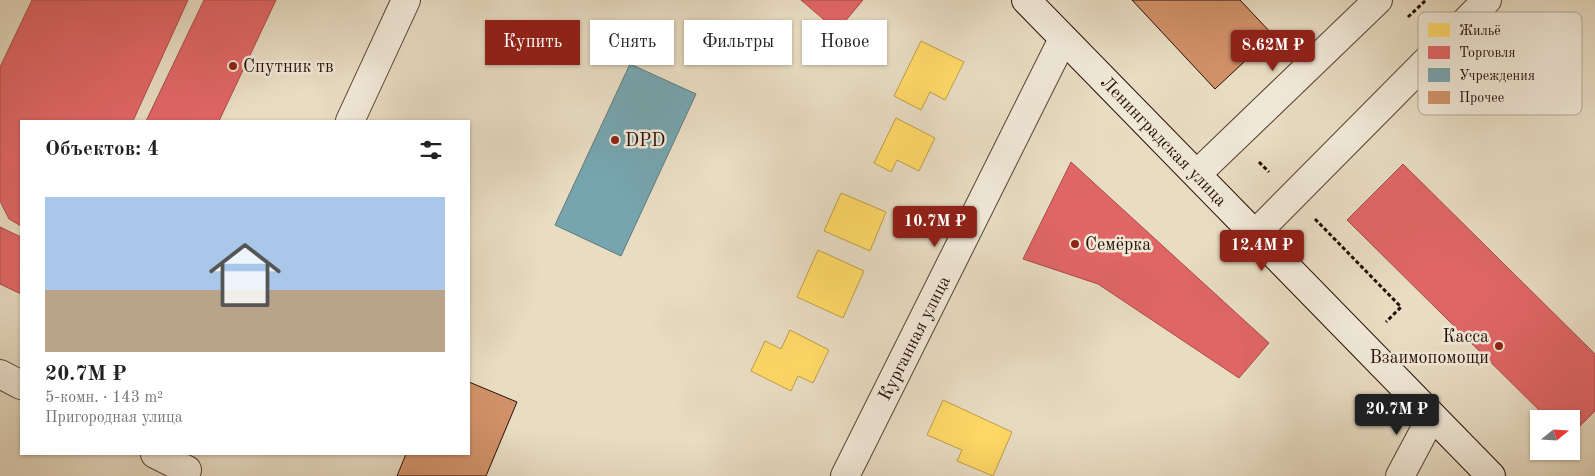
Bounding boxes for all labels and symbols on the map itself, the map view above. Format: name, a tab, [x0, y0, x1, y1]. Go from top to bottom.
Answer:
legend	[1418, 12, 1582, 115]
text: Жильё	[1459, 24, 1501, 38]
pin: 8.62M ₽	[1227, 30, 1319, 72]
text: Торговля	[1459, 46, 1516, 60]
place label: Спутник тв	[243, 58, 334, 76]
marker: Спутник тв	[227, 60, 239, 72]
text: Учреждения	[1459, 69, 1535, 83]
street label: Ленинградская улица	[1097, 73, 1230, 210]
text: Прочее	[1459, 91, 1504, 105]
place label: DPD	[625, 132, 665, 150]
marker: DPD	[609, 134, 621, 146]
pin: 10.7M ₽	[889, 206, 981, 248]
pin: 12.4M ₽	[1216, 230, 1308, 272]
place label: Семёрка	[1085, 236, 1151, 254]
marker: Семёрка	[1069, 238, 1081, 250]
street label: Курганная улица	[876, 273, 954, 404]
place label: Касса Взаимопомощи	[1369, 328, 1489, 367]
marker: Касса Взаимопомощи	[1493, 340, 1505, 352]
pin: 20.7M ₽	[1351, 394, 1443, 436]
north arrow	[1530, 410, 1580, 460]

